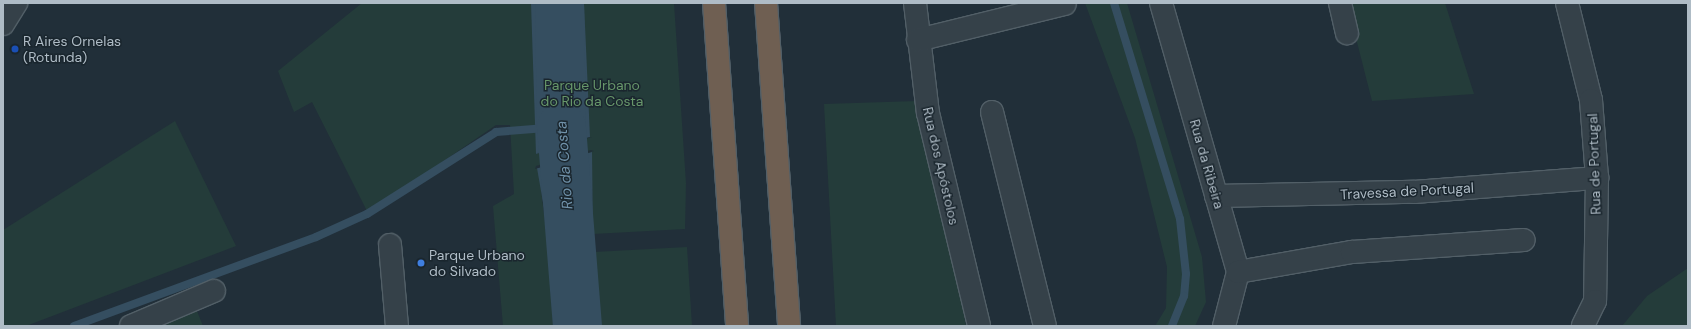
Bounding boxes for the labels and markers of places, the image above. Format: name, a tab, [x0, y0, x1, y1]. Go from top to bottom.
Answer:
place label: R Aires Ornelas (Rotunda)	[23, 33, 121, 66]
marker: R Aires Ornelas (Rotunda)	[10, 44, 20, 54]
place label: Parque Urbano do Silvado	[429, 247, 525, 280]
marker: Parque Urbano do Silvado	[416, 258, 426, 268]

